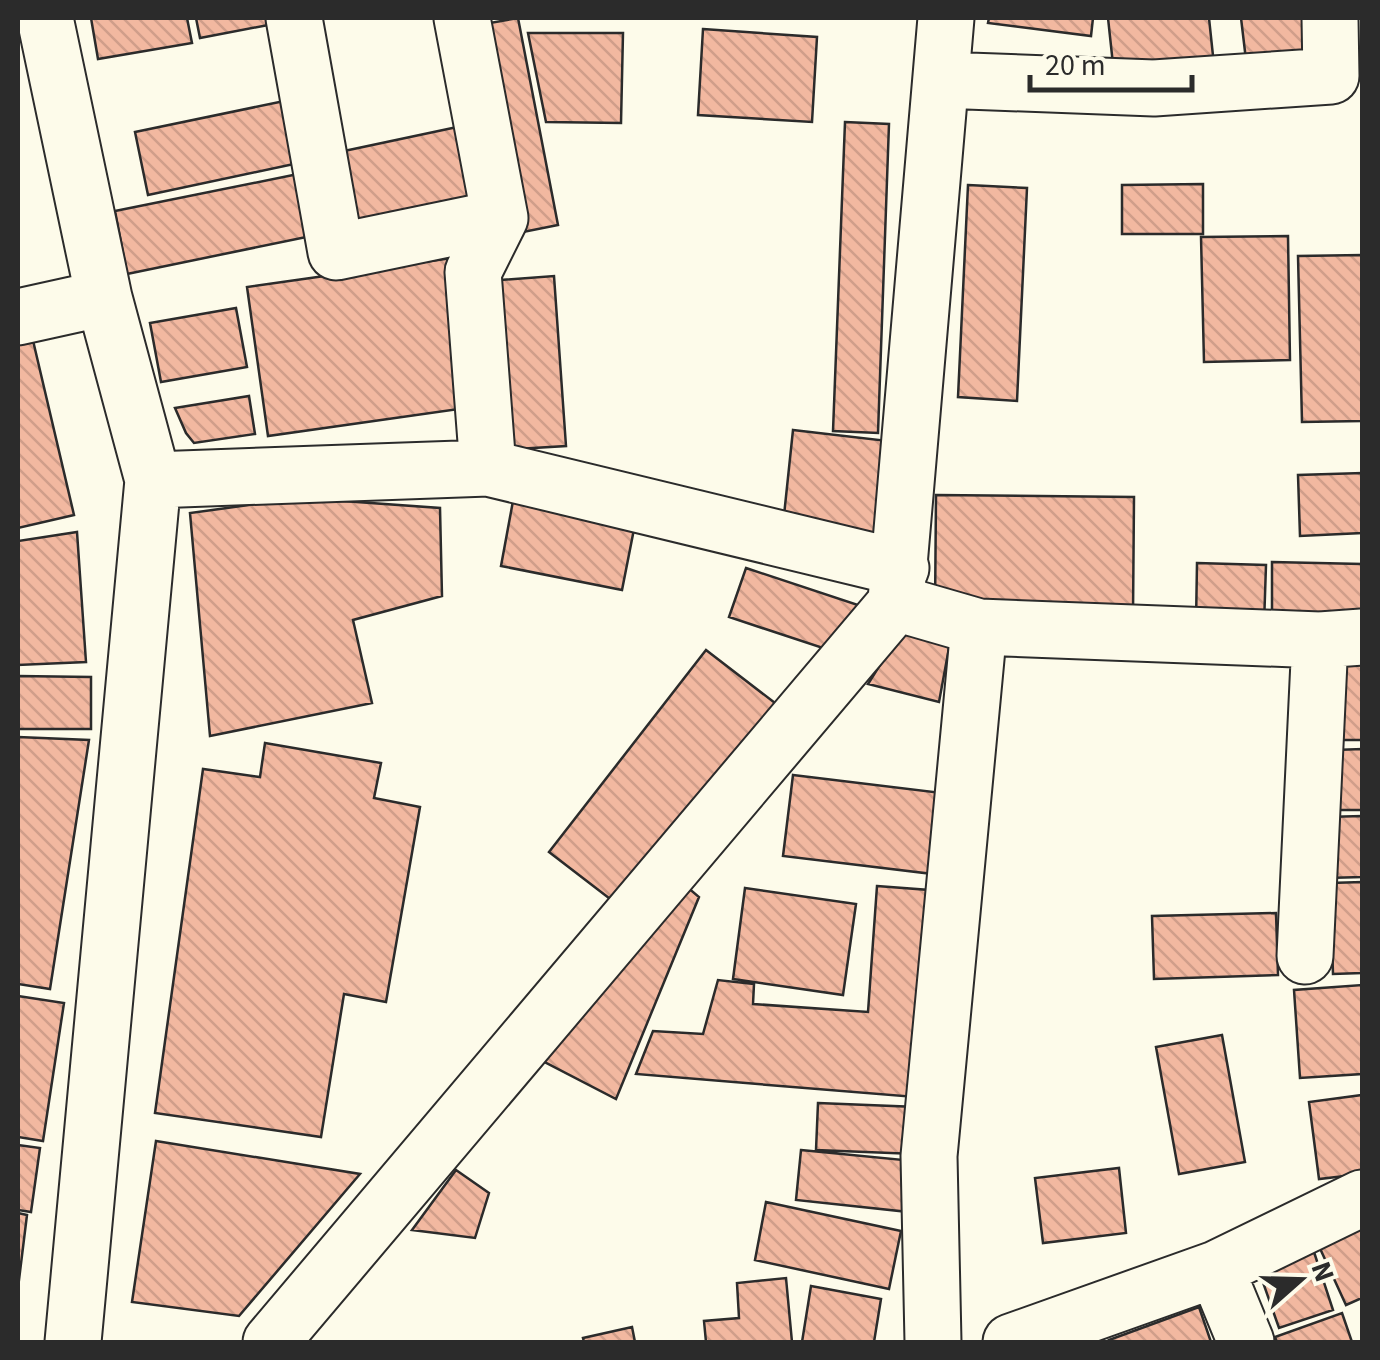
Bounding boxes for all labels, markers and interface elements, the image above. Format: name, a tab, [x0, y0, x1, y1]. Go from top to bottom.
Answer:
scale bar	[1030, 30, 1192, 92]
text: 20 m	[1045, 44, 1106, 87]
north arrow	[1250, 1230, 1350, 1330]
text: N	[1301, 1256, 1345, 1287]

